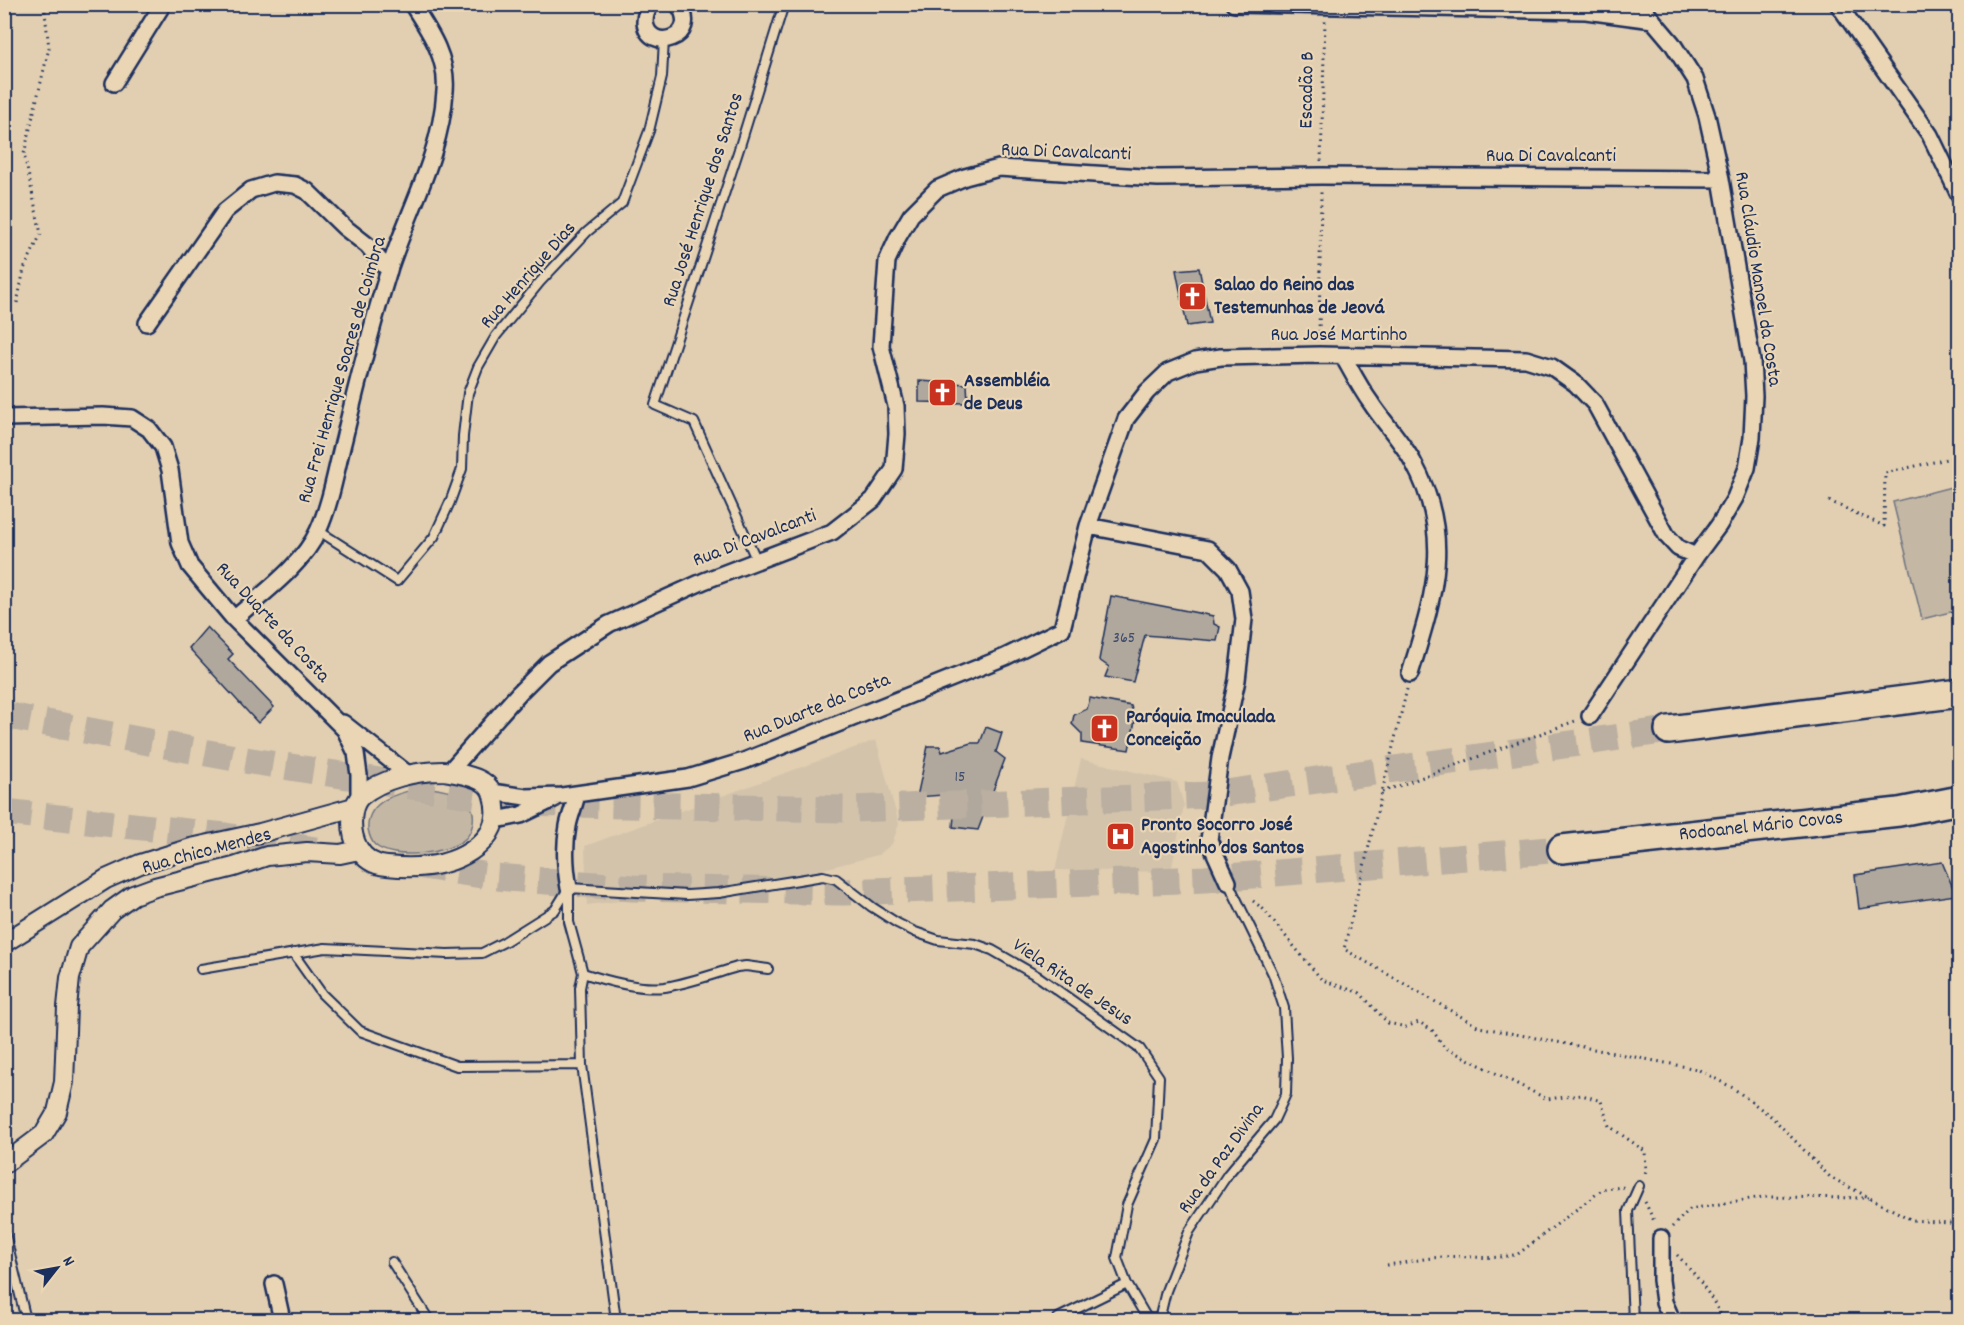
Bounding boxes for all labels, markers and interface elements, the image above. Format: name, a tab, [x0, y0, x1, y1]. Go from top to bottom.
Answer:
street label: Escadão B	[1293, 51, 1323, 129]
street label: Rua José Henrique dos Santos	[656, 89, 752, 311]
street label: Rua Di Cavalcanti	[1000, 137, 1132, 169]
street label: Rua Di Cavalcanti	[1486, 143, 1616, 171]
street label: Rua Cláudio Manoel da Costa	[1726, 170, 1788, 389]
street label: Rua Henrique Dias	[474, 216, 584, 336]
street label: Rua Frei Henrique Soares de Coimbra	[291, 233, 395, 507]
place label: Salao do Reino das Testemunhas de Jeová	[1214, 272, 1386, 323]
church icon: Salao do Reino das Testemunhas de Jeová	[1177, 281, 1209, 313]
street label: Rua José Martinho	[1271, 322, 1408, 350]
place label: Assembléia de Deus	[964, 368, 1050, 419]
church icon: Assembléia de Deus	[927, 377, 959, 409]
street label: Rua Di Cavalcanti	[689, 502, 821, 575]
street label: Rua Duarte da Costa	[209, 556, 336, 690]
house number: 365	[1113, 627, 1135, 650]
street label: Rua Duarte da Costa	[739, 667, 895, 751]
place label: Paróquia Imaculada Conceição	[1126, 704, 1275, 755]
church icon: Paróquia Imaculada Conceição	[1089, 713, 1121, 745]
house number: 15	[955, 766, 965, 789]
street label: Rodoanel Mário Covas	[1678, 804, 1844, 850]
place label: Pronto Socorro José Agostinho dos Santos	[1141, 812, 1304, 863]
street label: Rua Chico Mendes	[139, 821, 275, 883]
hospital icon: Pronto Socorro José Agostinho dos Santos	[1104, 821, 1136, 853]
street label: Viela Rita de Jesus	[1006, 932, 1138, 1034]
street label: Rua da Paz Divina	[1172, 1097, 1272, 1220]
north arrow	[27, 1238, 87, 1298]
text: N	[56, 1252, 80, 1271]

